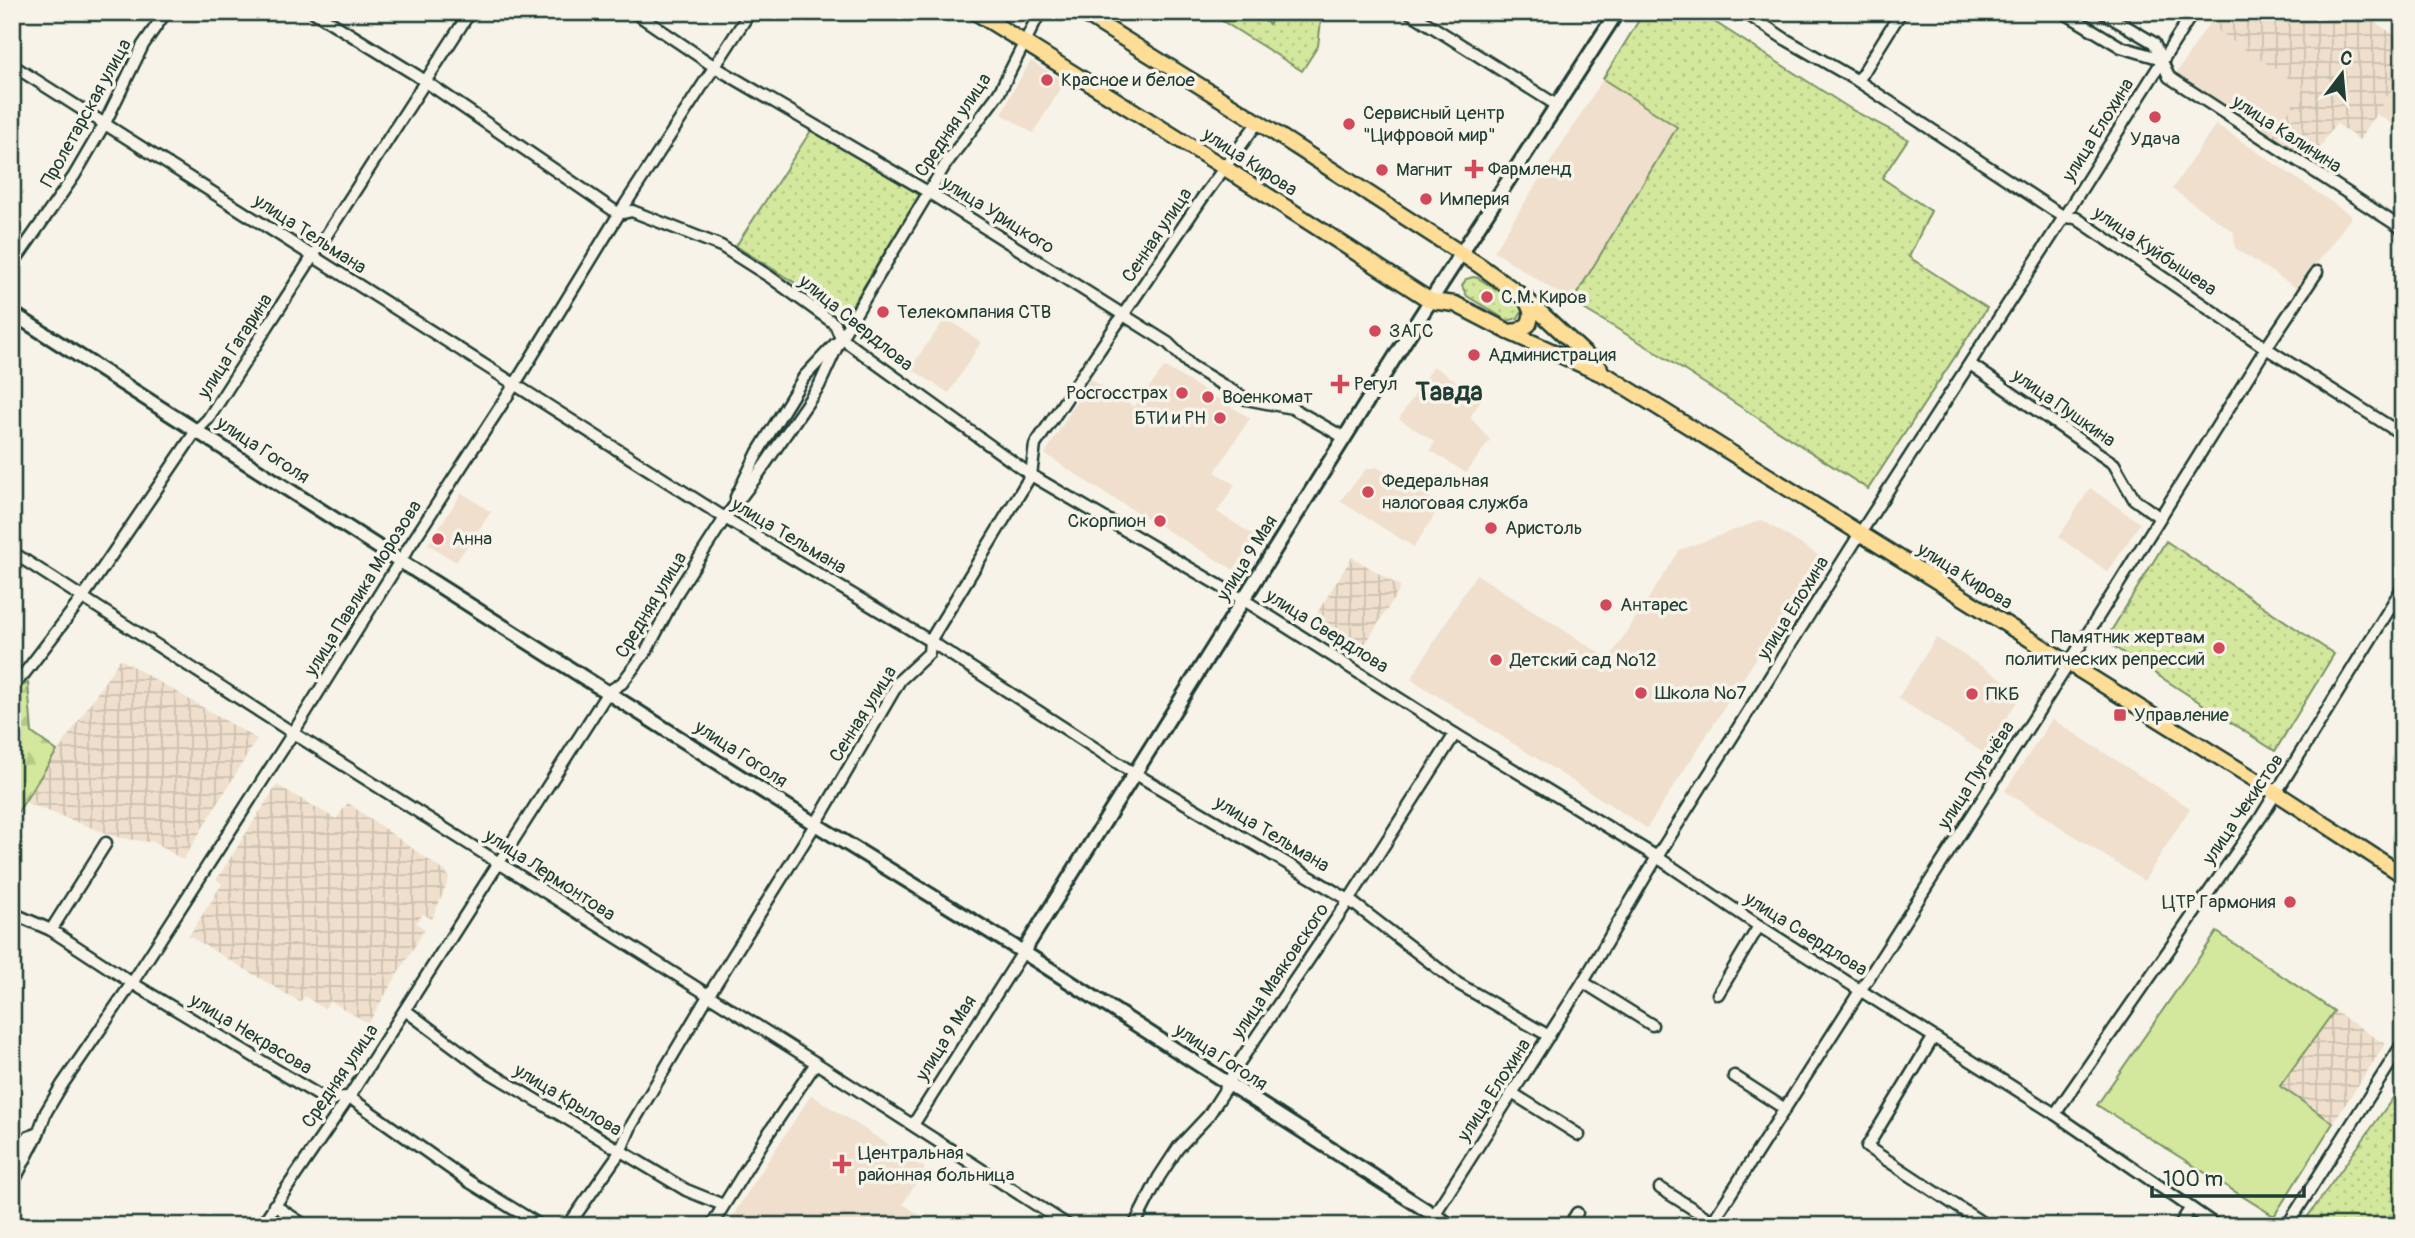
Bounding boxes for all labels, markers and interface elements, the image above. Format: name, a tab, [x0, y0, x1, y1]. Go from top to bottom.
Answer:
street label: Пролетарская улица	[35, 34, 137, 191]
north arrow	[2306, 38, 2376, 108]
text: С	[2337, 45, 2356, 72]
street label: Средняя улица	[909, 68, 997, 182]
place label: Красное и белое	[1061, 68, 1196, 92]
marker: Красное и белое	[1039, 72, 1055, 88]
street label: улица Елохина	[2056, 74, 2139, 187]
street label: улица Калинина	[2227, 89, 2346, 178]
place label: Сервисный центр "Цифровой мир"	[1363, 101, 1505, 147]
marker: Удача	[2147, 109, 2163, 125]
marker: Сервисный центр "Цифровой мир"	[1341, 116, 1357, 132]
street label: улица Кирова	[1197, 122, 1302, 202]
place label: Удача	[2130, 127, 2180, 151]
place label: Фармленд	[1488, 157, 1572, 181]
place label: Магнит	[1396, 158, 1453, 182]
marker: Фармленд	[1466, 161, 1482, 177]
marker: Магнит	[1374, 162, 1390, 178]
street label: улица Урицкого	[936, 170, 1059, 259]
street label: Сенная улица	[1117, 183, 1198, 287]
place label: Империя	[1440, 187, 1509, 211]
street label: улица Тельмана	[248, 188, 371, 279]
marker: Империя	[1418, 191, 1434, 207]
street label: улица Куйбышева	[2088, 200, 2221, 301]
street label: улица Свердлова	[793, 269, 918, 377]
place label: С.М. Киров	[1501, 285, 1587, 309]
street label: улица Гагарина	[192, 289, 278, 404]
marker: С.М. Киров	[1479, 289, 1495, 305]
place label: Телекомпания СТВ	[897, 300, 1051, 324]
marker: Телекомпания СТВ	[875, 304, 891, 320]
place label: ЗАГС	[1389, 319, 1434, 343]
marker: ЗАГС	[1367, 323, 1383, 339]
place label: Администрация	[1488, 343, 1617, 367]
marker: Администрация	[1466, 347, 1482, 363]
street label: улица Пушкина	[2007, 363, 2121, 453]
place label: Регул	[1354, 372, 1397, 396]
marker: Регул	[1332, 376, 1348, 392]
district label: Тавда	[1414, 376, 1483, 408]
place label: Росгосстрах	[1066, 381, 1168, 405]
marker: Росгосстрах	[1174, 385, 1190, 401]
place label: Военкомат	[1222, 385, 1313, 409]
marker: Военкомат	[1200, 389, 1216, 405]
place label: БТИ и РН	[1134, 406, 1206, 430]
street label: улица Гоголя	[211, 410, 314, 489]
marker: БТИ и РН	[1212, 410, 1228, 426]
place label: Федеральная налоговая служба	[1382, 469, 1528, 515]
marker: Федеральная налоговая служба	[1360, 484, 1376, 500]
street label: улица Тельмана	[726, 492, 851, 580]
street label: улица Павлика Морозова	[299, 495, 427, 681]
place label: Скорпион	[1067, 509, 1146, 533]
street label: улица 9 Мая	[1211, 511, 1283, 606]
marker: Скорпион	[1152, 513, 1168, 529]
place label: Аристоль	[1505, 516, 1582, 540]
marker: Аристоль	[1483, 520, 1499, 536]
place label: Анна	[452, 527, 492, 551]
marker: Анна	[430, 531, 446, 547]
street label: улица Кирова	[1912, 537, 2017, 615]
street label: Средняя улица	[610, 547, 692, 663]
street label: улица Елохина	[1751, 552, 1834, 665]
street label: улица Свердлова	[1260, 583, 1393, 679]
place label: Антарес	[1620, 593, 1689, 617]
marker: Антарес	[1598, 597, 1614, 613]
place label: Памятник жертвам политических репрессий	[2005, 625, 2205, 671]
marker: Памятник жертвам политических репрессий	[2211, 640, 2227, 656]
place label: Детский сад №12	[1509, 648, 1657, 672]
marker: Детский сад №12	[1488, 652, 1504, 668]
street label: Сенная улица	[824, 661, 902, 767]
place label: Школа №7	[1655, 681, 1747, 705]
place label: ПКБ	[1986, 682, 2020, 706]
marker: Школа №7	[1633, 685, 1649, 701]
marker: ПКБ	[1964, 686, 1980, 702]
place label: Управление	[2134, 703, 2230, 727]
marker: Управление	[2112, 707, 2128, 723]
street label: улица Гоголя	[689, 714, 792, 793]
street label: улица Пугачёва	[1932, 716, 2020, 835]
street label: улица Чекистов	[2196, 749, 2289, 870]
street label: улица Тельмана	[1209, 790, 1334, 878]
street label: улица Лермонтова	[479, 823, 620, 926]
street label: улица Свердлова	[1739, 886, 1872, 982]
place label: ЦТР Гармония	[2162, 890, 2276, 914]
marker: ЦТР Гармония	[2282, 894, 2298, 910]
street label: улица Маяковского	[1225, 899, 1334, 1044]
street label: улица Некрасова	[185, 988, 317, 1080]
street label: улица 9 Мая	[910, 991, 982, 1086]
street label: улица Гоголя	[1169, 1017, 1272, 1096]
street label: Средняя улица	[296, 1019, 384, 1133]
street label: улица Елохина	[1451, 1034, 1536, 1147]
street label: улица Крылова	[509, 1058, 627, 1142]
place label: Центральная районная больница	[858, 1141, 1015, 1187]
marker: Центральная районная больница	[832, 1154, 852, 1174]
scale bar	[2152, 1154, 2305, 1198]
text: 100 m	[2163, 1166, 2223, 1193]

